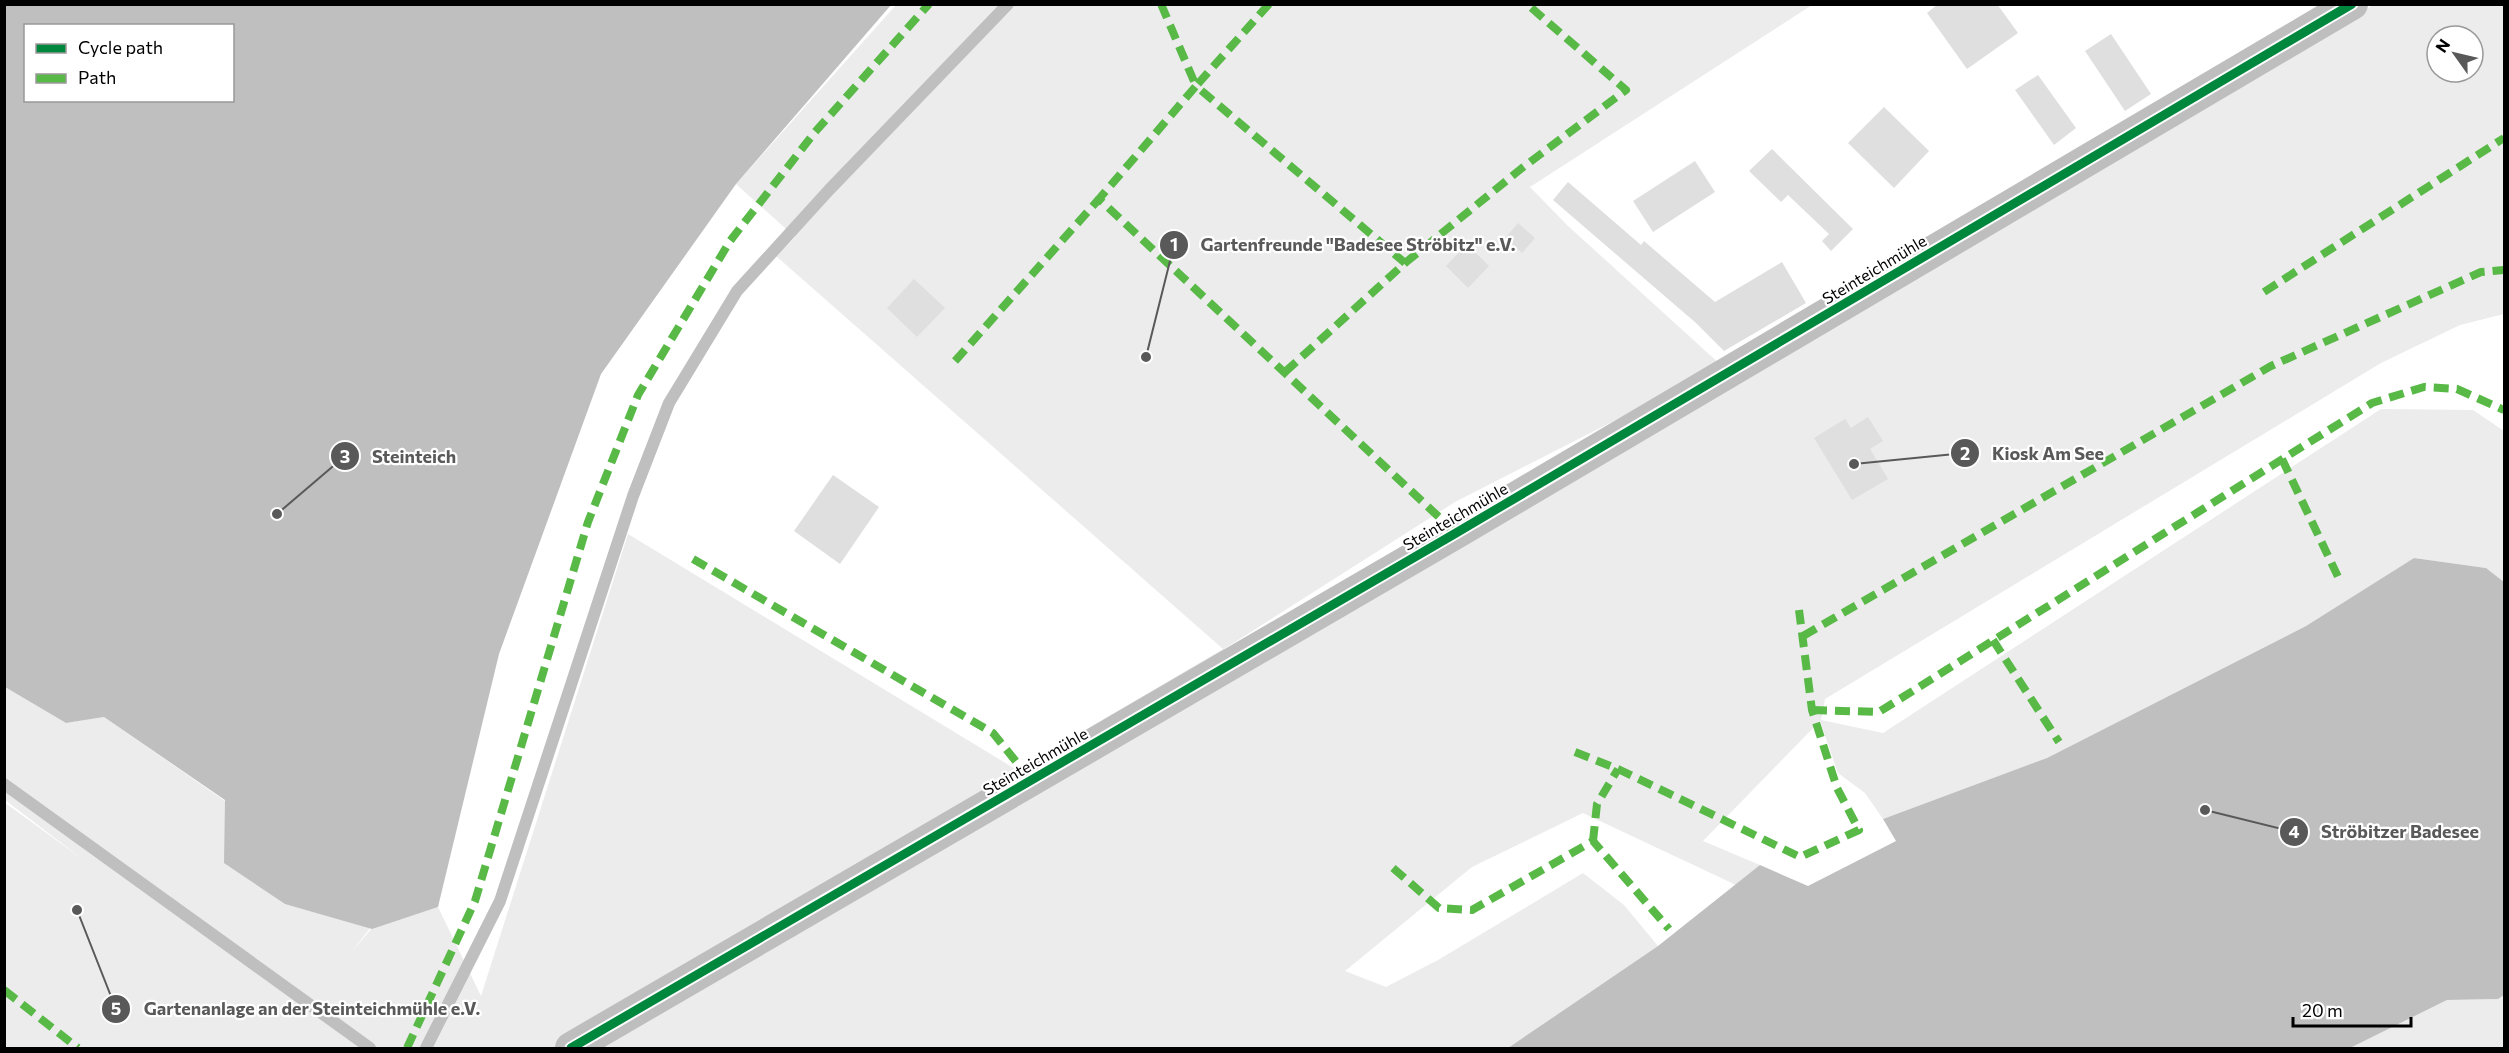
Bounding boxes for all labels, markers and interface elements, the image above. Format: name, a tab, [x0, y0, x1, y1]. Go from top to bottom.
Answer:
legend	[24, 24, 234, 102]
north arrow	[2425, 24, 2485, 84]
text: N	[2431, 35, 2453, 56]
text: Cycle path	[78, 36, 163, 58]
text: Path	[78, 66, 116, 88]
callout: Gartenfreunde "Badesee Ströbitz" e.V.	[1159, 227, 1528, 263]
street label: Steinteichmühle	[1819, 230, 1929, 308]
text: 1	[1170, 233, 1178, 255]
text: Gartenfreunde "Badesee Ströbitz" e.V.	[1200, 233, 1516, 255]
callout: Kiosk Am See	[1950, 435, 2116, 471]
callout: Steinteich	[330, 438, 468, 474]
text: 2	[1960, 442, 1970, 464]
text: Kiosk Am See	[1992, 442, 2104, 464]
text: 3	[340, 445, 350, 467]
text: Steinteich	[372, 445, 456, 467]
street label: Steinteichmühle	[1399, 478, 1511, 554]
street label: Steinteichmühle	[979, 723, 1091, 799]
callout: Ströbitzer Badesee	[2279, 814, 2491, 850]
text: 4	[2288, 820, 2300, 842]
text: Ströbitzer Badesee	[2321, 820, 2479, 842]
scale bar	[2293, 990, 2412, 1028]
callout: Gartenanlage an der Steinteichmühle e.V.	[101, 991, 492, 1027]
text: 5	[111, 997, 121, 1019]
text: Gartenanlage an der Steinteichmühle e.V.	[144, 997, 481, 1019]
text: 20 m	[2302, 999, 2343, 1021]

